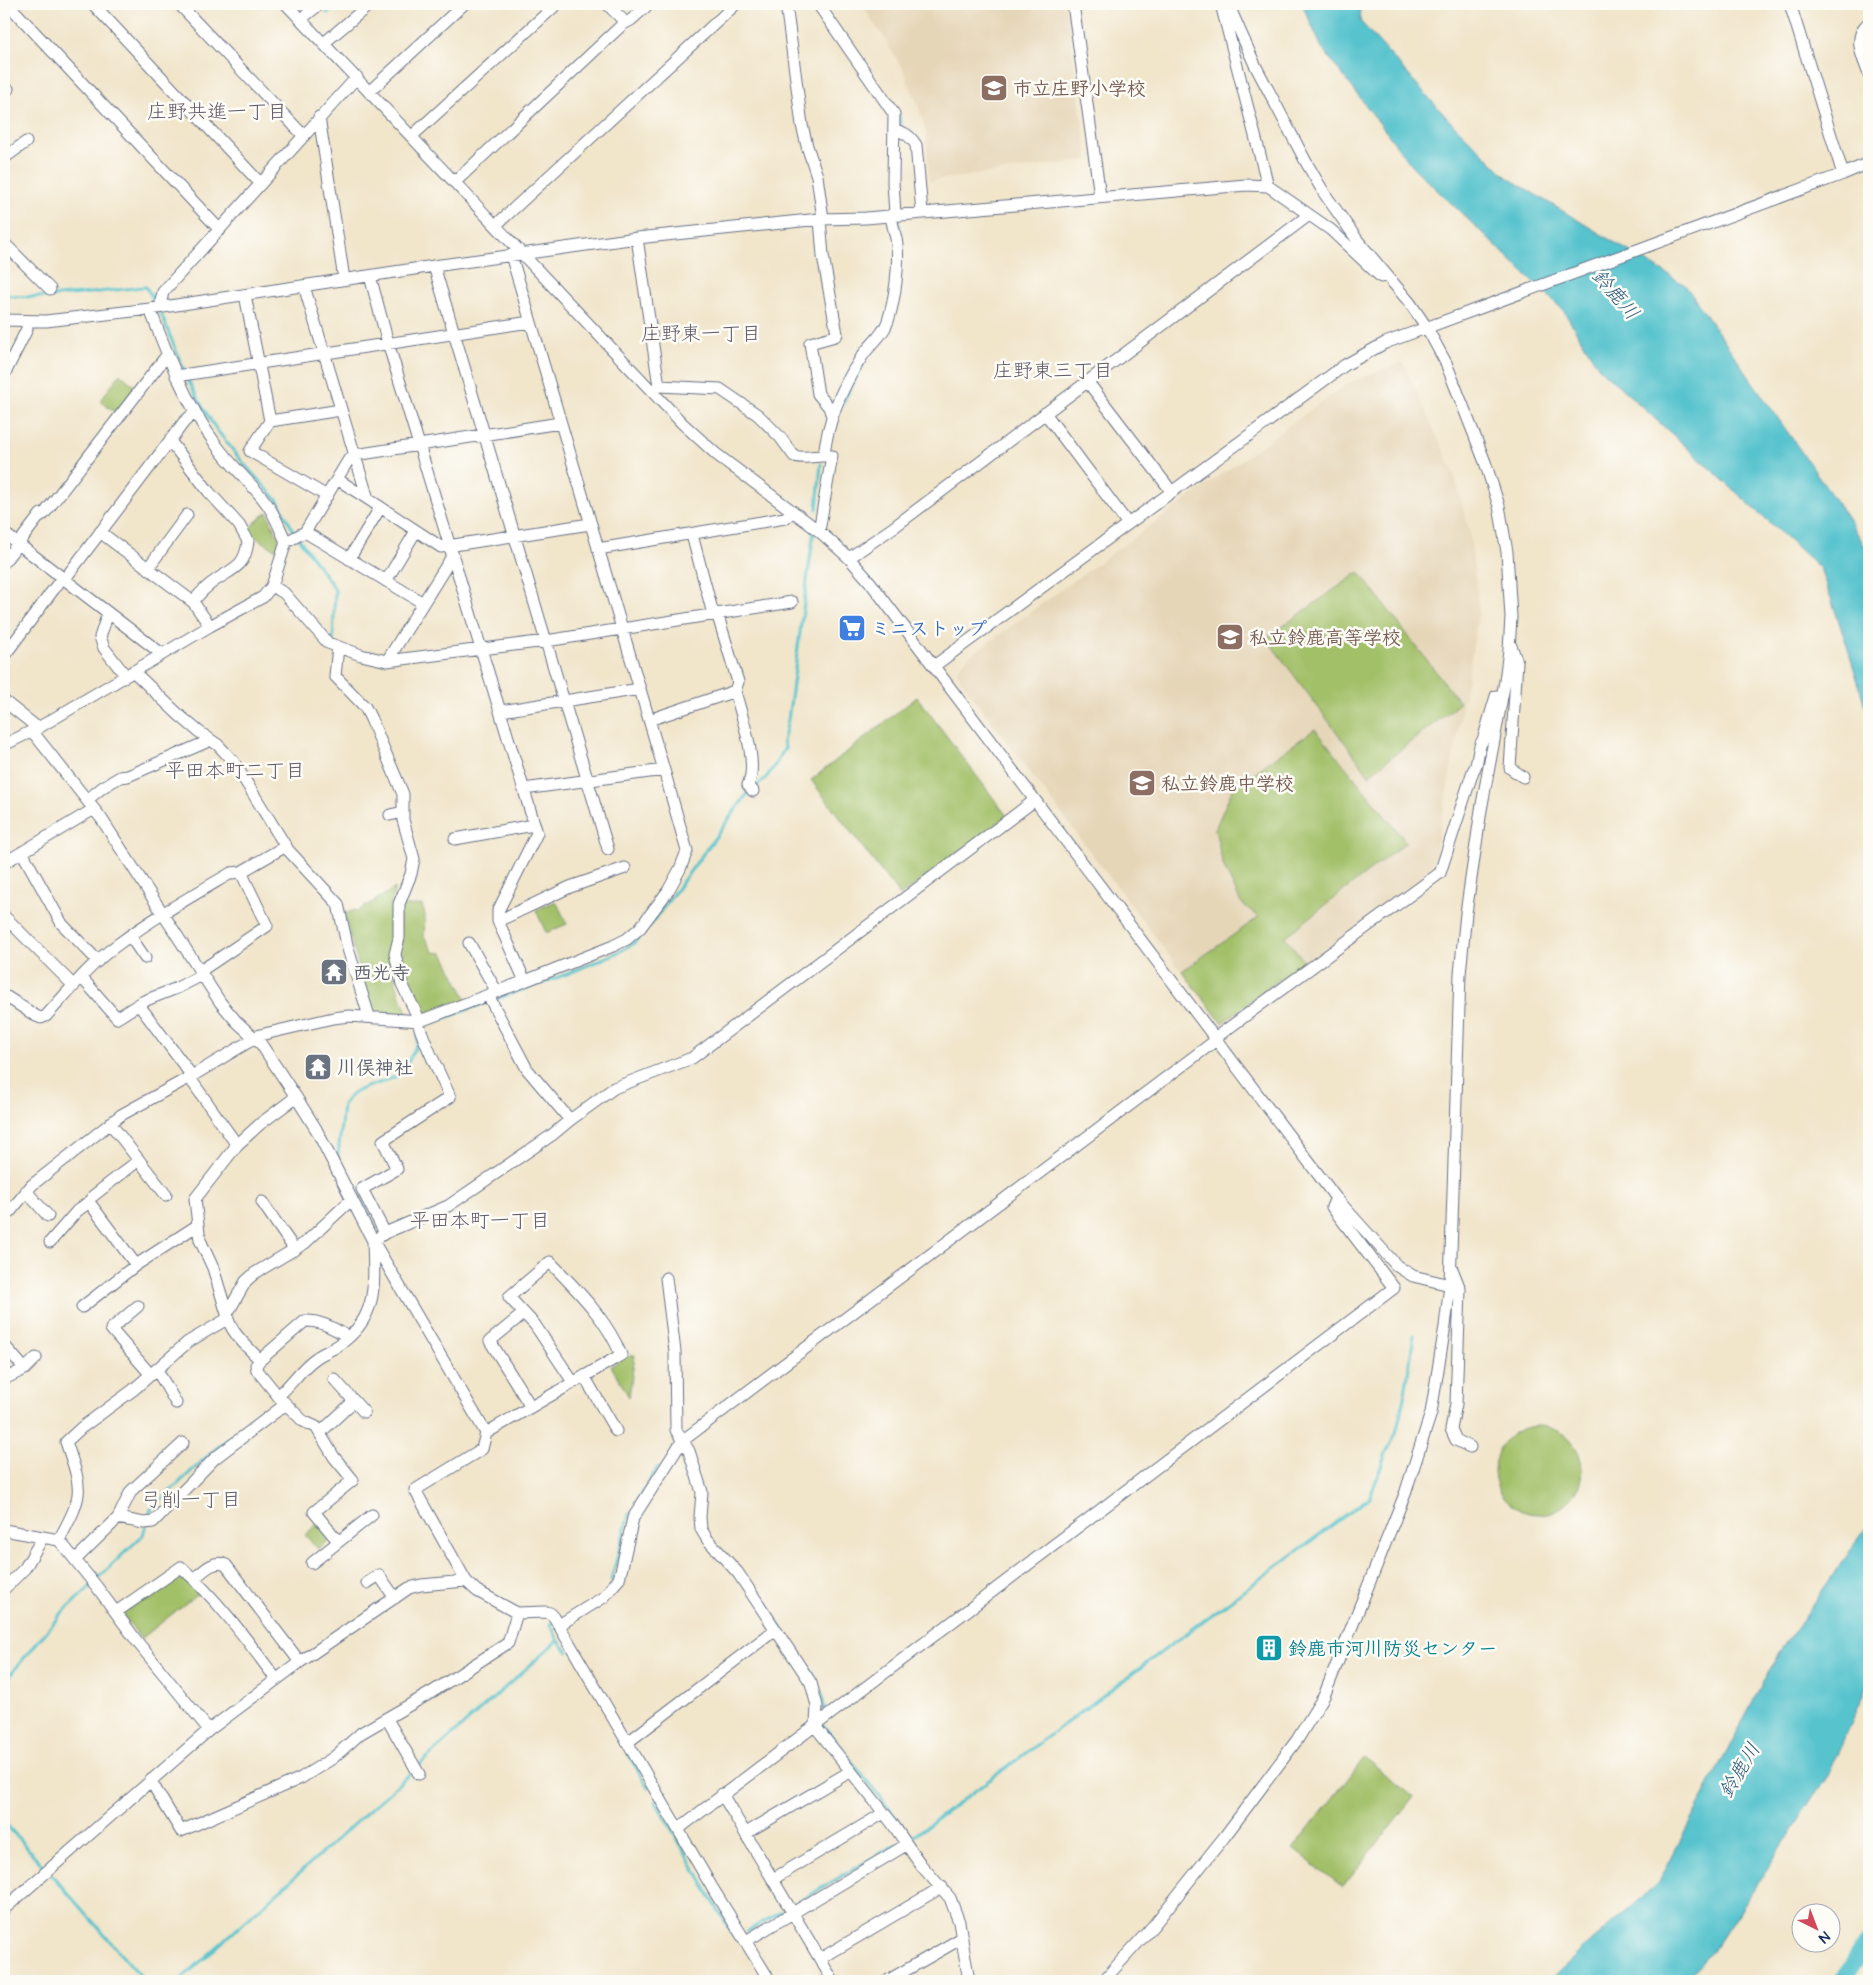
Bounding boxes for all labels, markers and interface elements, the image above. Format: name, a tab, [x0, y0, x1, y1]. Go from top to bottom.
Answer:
school or university icon: 市立庄野小学校	[979, 73, 1009, 103]
place label: 市立庄野小学校	[1013, 76, 1146, 103]
district label: 庄野共進一丁目	[147, 98, 287, 126]
water label: 鈴鹿川	[1585, 263, 1645, 326]
district label: 庄野東一丁目	[641, 320, 761, 348]
district label: 庄野東三丁目	[993, 357, 1113, 385]
supermarket icon: ミニストップ	[837, 613, 867, 643]
place label: ミニストップ	[871, 616, 987, 643]
school or university icon: 私立鈴鹿高等学校	[1215, 622, 1245, 652]
place label: 私立鈴鹿高等学校	[1249, 625, 1401, 652]
district label: 平田本町二丁目	[165, 757, 305, 785]
school or university icon: 私立鈴鹿中学校	[1127, 768, 1157, 798]
place label: 私立鈴鹿中学校	[1161, 771, 1294, 798]
temple icon: 西光寺	[319, 957, 349, 987]
place label: 西光寺	[353, 960, 410, 987]
temple icon: 川俣神社	[303, 1052, 333, 1082]
place label: 川俣神社	[337, 1055, 413, 1082]
district label: 平田本町一丁目	[410, 1207, 550, 1235]
district label: 弓削一丁目	[141, 1486, 241, 1514]
building icon: 鈴鹿市河川防災センター	[1254, 1633, 1284, 1663]
place label: 鈴鹿市河川防災センター	[1288, 1636, 1497, 1663]
water label: 鈴鹿川	[1712, 1738, 1767, 1803]
north arrow	[1790, 1902, 1840, 1952]
text: N	[1814, 1927, 1834, 1947]

